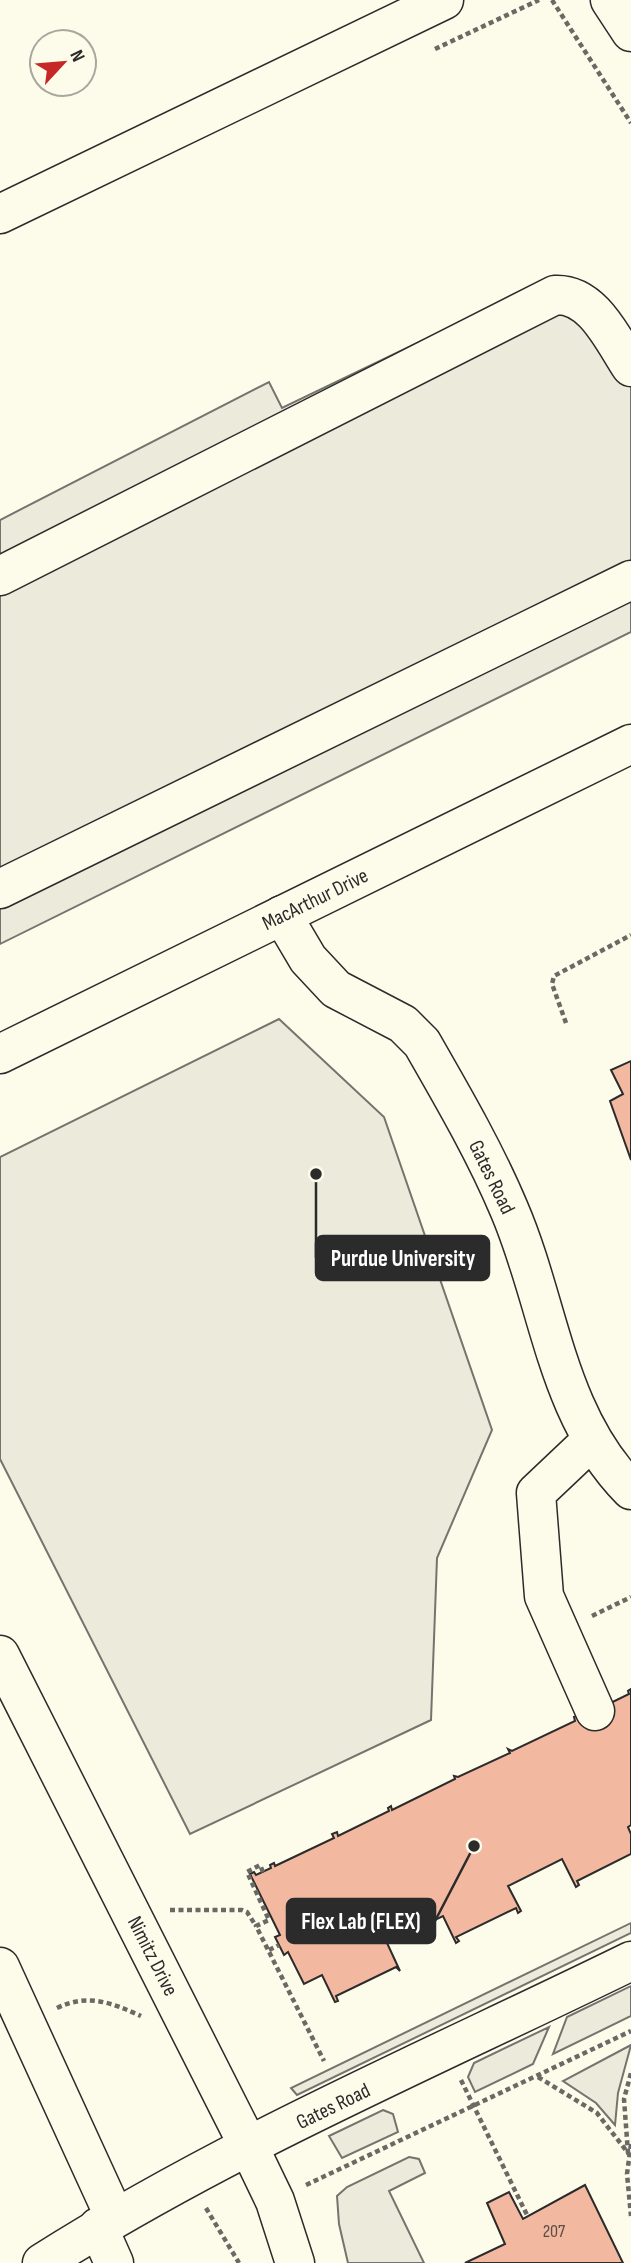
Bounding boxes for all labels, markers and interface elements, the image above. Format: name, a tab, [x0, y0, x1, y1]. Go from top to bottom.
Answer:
north arrow	[28, 28, 98, 98]
text: N	[64, 47, 89, 66]
street label: MacArthur Drive	[258, 863, 372, 936]
street label: Gates Road	[463, 1136, 520, 1218]
callout: Purdue University	[316, 1236, 489, 1280]
text: Purdue University	[331, 1245, 476, 1273]
callout: Flex Lab (FLEX)	[287, 1899, 435, 1943]
text: Flex Lab (FLEX)	[301, 1908, 421, 1936]
street label: Nimitz Drive	[122, 1912, 183, 2000]
street label: Gates Road	[292, 2078, 374, 2135]
house number: 207	[543, 2221, 566, 2242]

